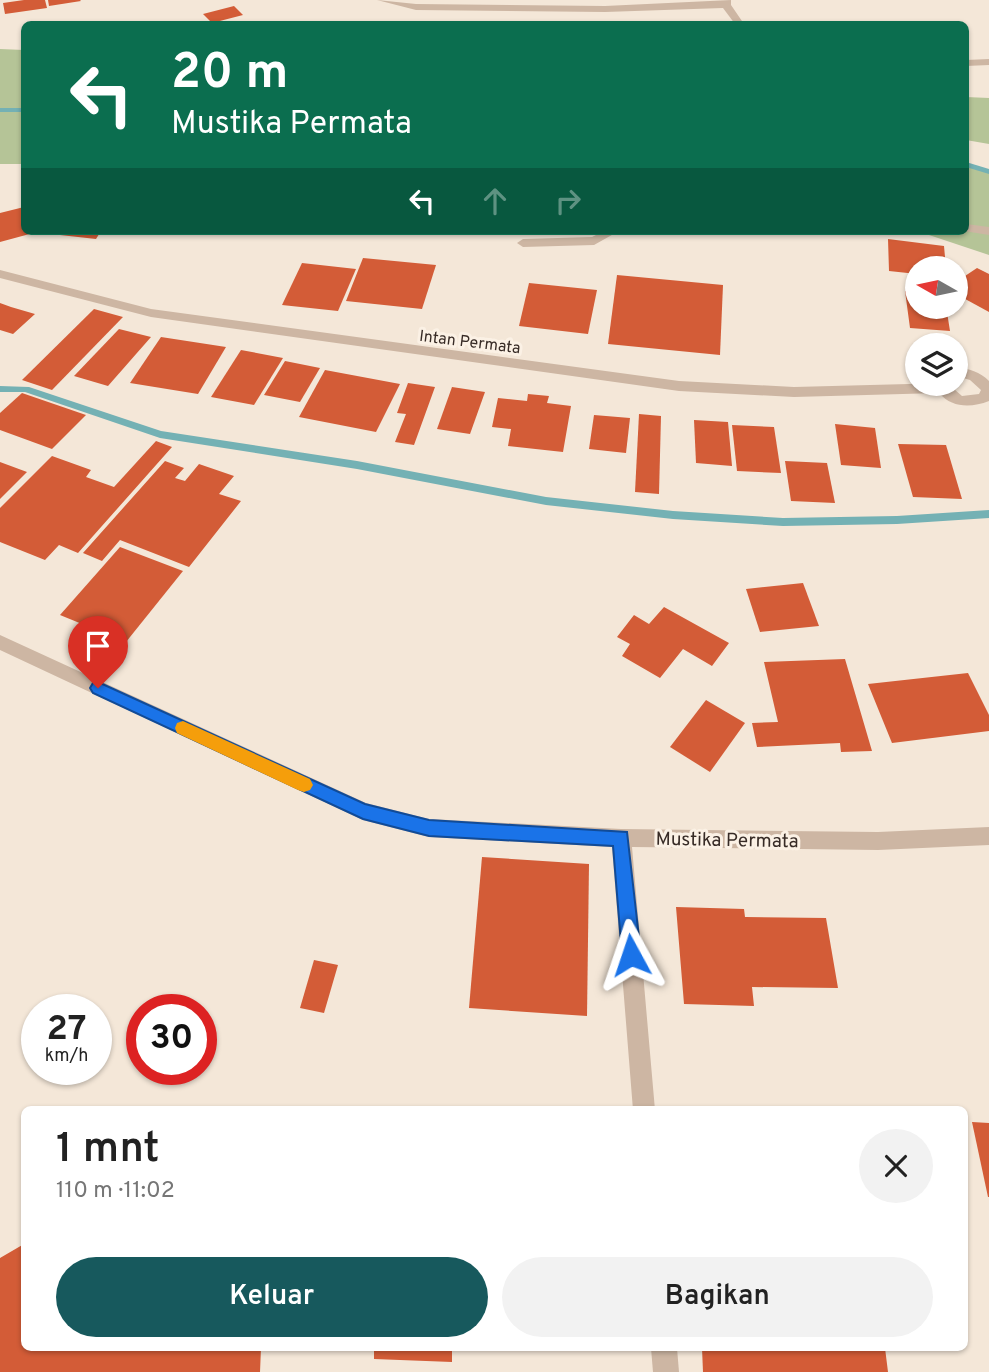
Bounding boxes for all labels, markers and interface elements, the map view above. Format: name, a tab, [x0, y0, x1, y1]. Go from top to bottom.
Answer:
text: 20 m	[171, 44, 288, 106]
icon: left	[56, 49, 147, 140]
text: Mustika Permata	[171, 105, 412, 145]
icon: left	[403, 182, 441, 220]
icon: ahead	[476, 182, 514, 220]
icon: right	[549, 182, 587, 220]
north arrow	[905, 256, 968, 318]
map controls	[905, 256, 968, 396]
street label: Intan Permata	[418, 327, 521, 359]
button: layers	[905, 333, 968, 396]
pin	[68, 616, 128, 688]
icon: arrive	[79, 627, 117, 665]
street label: Mustika Permata	[655, 828, 799, 854]
position arrow	[594, 918, 668, 992]
speed limit sign: 30	[126, 994, 217, 1085]
text: 27	[47, 1008, 86, 1052]
text: km/h	[45, 1045, 88, 1068]
text: 1 mnt	[56, 1124, 160, 1177]
button: close	[859, 1129, 933, 1203]
text: 110 m · 11:02	[56, 1177, 175, 1206]
button: Keluar	[56, 1257, 488, 1337]
button: Bagikan	[502, 1257, 933, 1337]

